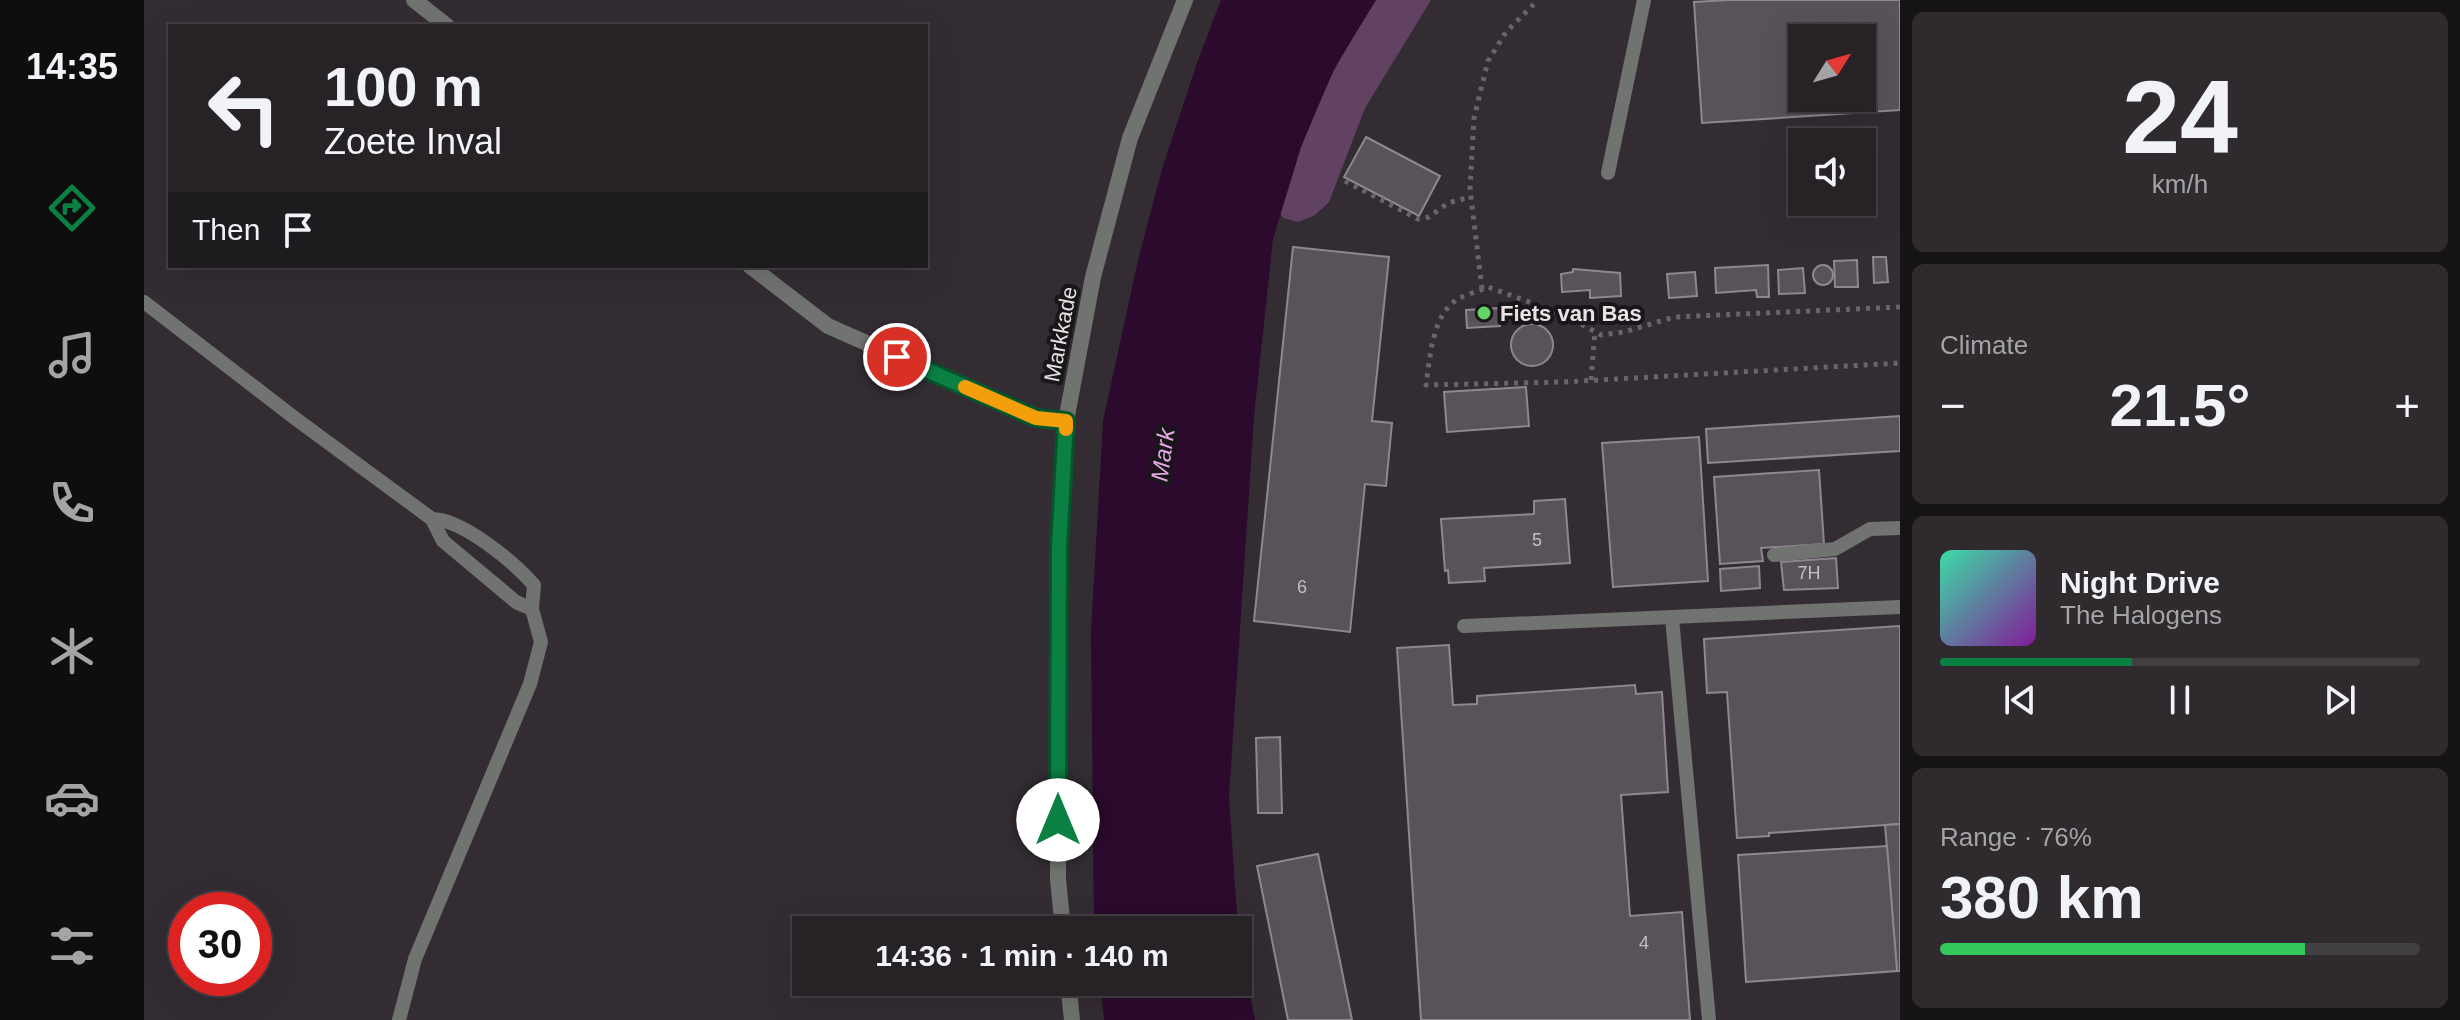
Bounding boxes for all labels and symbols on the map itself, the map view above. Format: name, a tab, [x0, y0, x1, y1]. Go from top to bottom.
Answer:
north arrow	[1788, 24, 1876, 112]
street label: Markkade	[1039, 284, 1082, 384]
place label: Fiets van Bas	[1500, 301, 1642, 326]
marker: Fiets van Bas	[1475, 304, 1493, 322]
pin	[863, 323, 931, 391]
water label: Mark	[1145, 425, 1180, 483]
house number: 5	[1532, 530, 1542, 550]
house number: 7H	[1797, 563, 1821, 583]
house number: 6	[1297, 577, 1307, 597]
position arrow	[1016, 778, 1100, 862]
speed limit sign: 30	[168, 892, 272, 996]
house number: 4	[1639, 933, 1649, 953]

